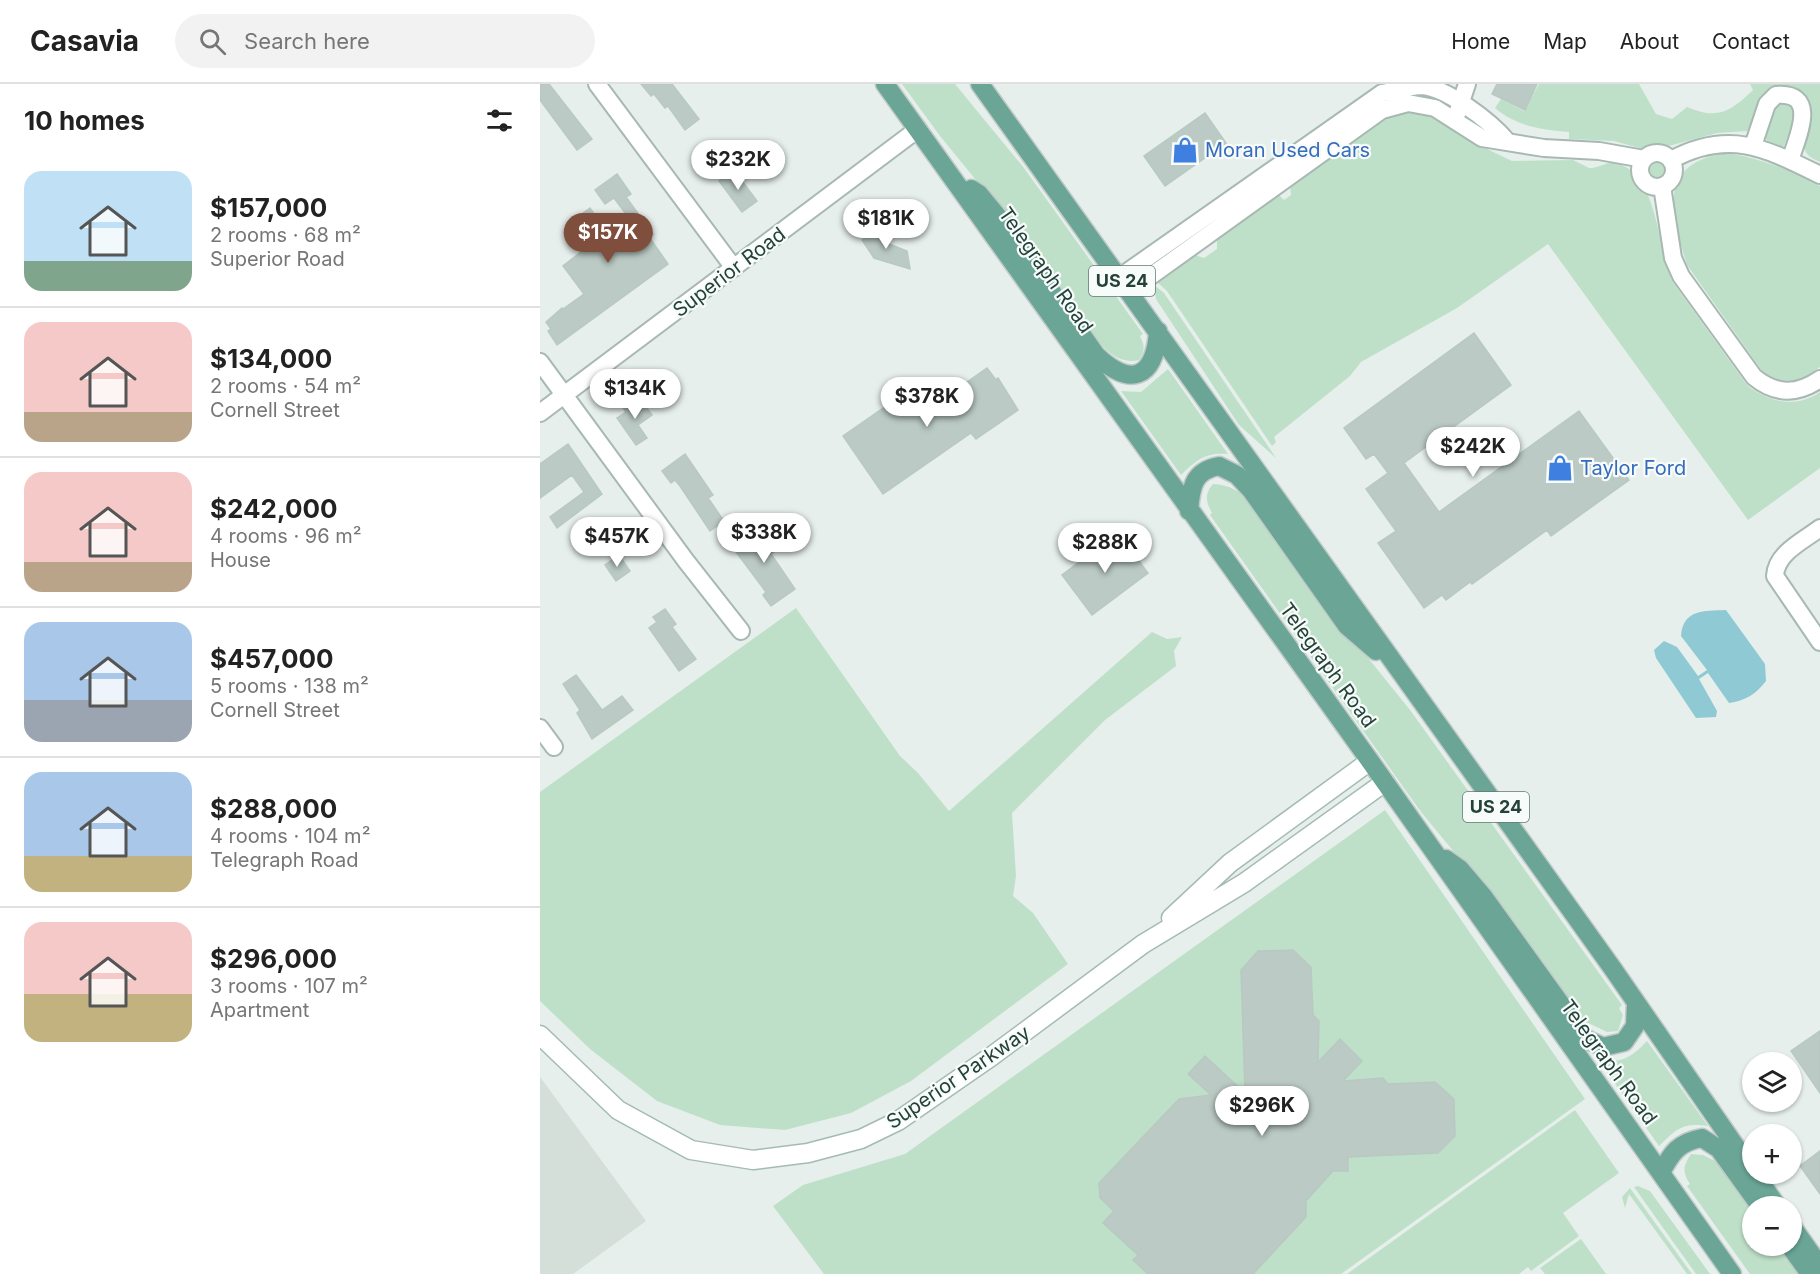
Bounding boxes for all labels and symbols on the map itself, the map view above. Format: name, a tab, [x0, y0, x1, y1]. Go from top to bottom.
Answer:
shop icon: Moran Used Cars	[1170, 135, 1200, 165]
place label: Moran Used Cars	[1205, 138, 1370, 162]
pin: $232K	[696, 140, 780, 191]
pin: $181K	[844, 199, 928, 250]
street label: Telegraph Road	[994, 202, 1098, 338]
pin: $157K	[566, 213, 650, 264]
street label: Superior Road	[668, 222, 790, 322]
road number: US 24	[1089, 266, 1155, 296]
pin: $134K	[593, 369, 677, 420]
pin: $378K	[885, 377, 969, 428]
pin: $242K	[1431, 427, 1515, 478]
shop icon: Taylor Ford	[1545, 453, 1575, 483]
place label: Taylor Ford	[1580, 456, 1686, 480]
pin: $338K	[722, 513, 806, 564]
pin: $457K	[575, 517, 659, 568]
pin: $288K	[1063, 523, 1147, 574]
street label: Telegraph Road	[1275, 598, 1381, 732]
road number: US 24	[1463, 792, 1529, 822]
street label: Telegraph Road	[1556, 995, 1662, 1129]
street label: Superior Parkway	[882, 1020, 1034, 1134]
pin: $296K	[1220, 1086, 1304, 1137]

